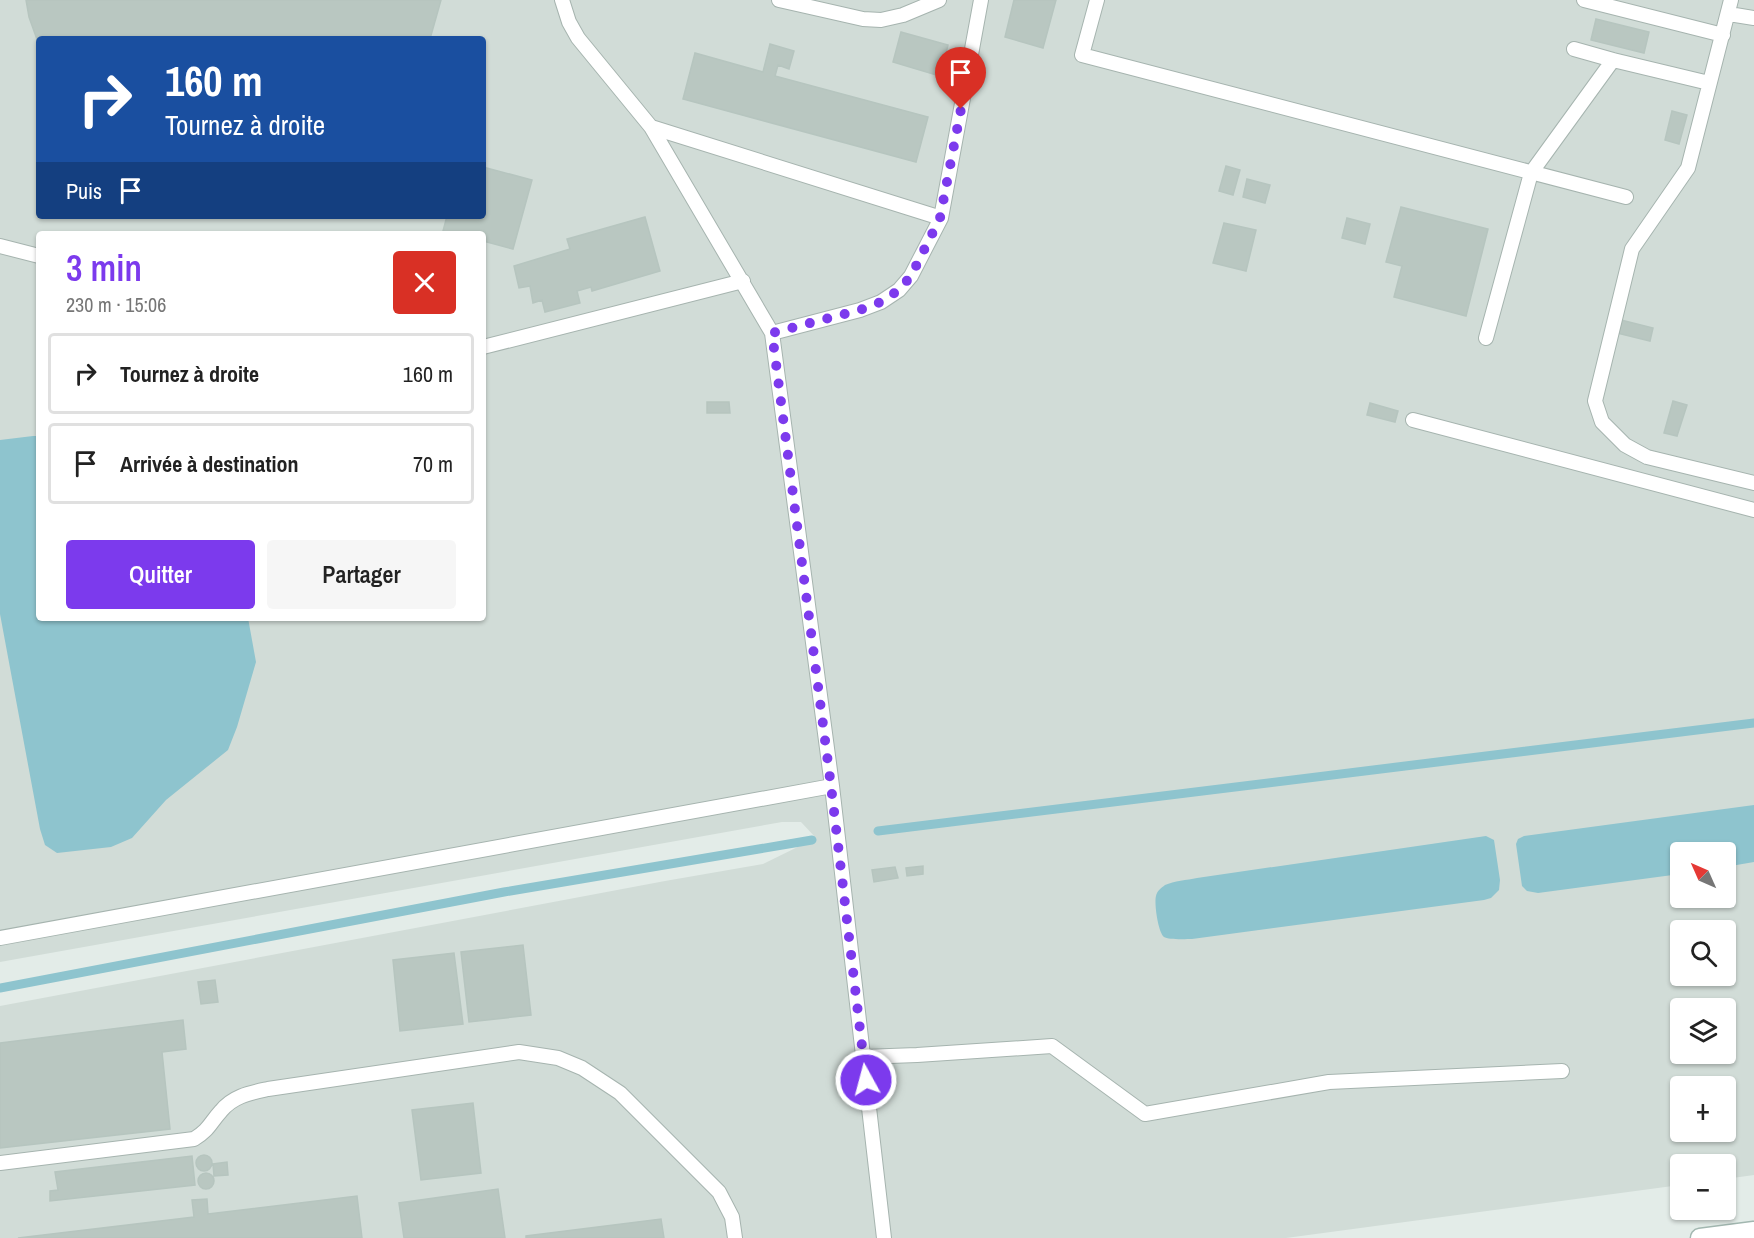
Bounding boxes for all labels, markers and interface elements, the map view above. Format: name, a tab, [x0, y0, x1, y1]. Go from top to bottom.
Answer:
pin	[935, 47, 986, 109]
text: 160 m	[165, 53, 263, 109]
icon: arrive	[944, 56, 977, 89]
icon: right	[66, 60, 144, 138]
text: Tournez à droite	[165, 107, 325, 143]
icon: arrive	[114, 174, 147, 207]
text: Puis	[66, 176, 102, 206]
text: 3 min	[66, 244, 142, 292]
button: close	[393, 251, 456, 314]
text: 230 m · 15:06	[66, 291, 166, 318]
icon: right	[69, 357, 102, 390]
text: Tournez à droite	[120, 359, 259, 389]
text: 160 m	[403, 359, 453, 389]
icon: arrive	[69, 447, 102, 480]
text: Arrivée à destination	[120, 449, 298, 479]
text: 70 m	[413, 449, 453, 479]
button: Quitter	[66, 540, 255, 609]
button: Partager	[267, 540, 456, 609]
north arrow	[1670, 842, 1736, 908]
map controls	[1670, 842, 1736, 1220]
button: search	[1670, 920, 1736, 986]
button: layers	[1670, 998, 1736, 1064]
position arrow	[834, 1048, 898, 1112]
button: +	[1670, 1076, 1736, 1142]
button: −	[1670, 1154, 1736, 1220]

